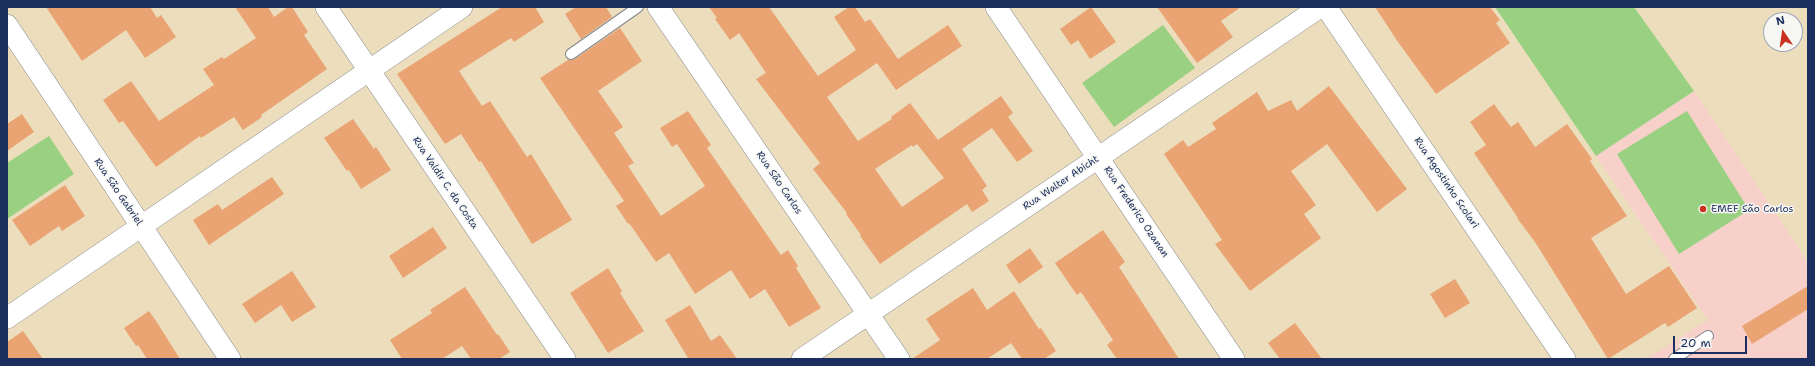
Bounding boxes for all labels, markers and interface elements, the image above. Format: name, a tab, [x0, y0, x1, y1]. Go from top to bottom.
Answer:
north arrow	[1763, 12, 1803, 52]
text: N	[1774, 13, 1786, 29]
street label: Rua Valdir C. da Costa	[410, 135, 480, 231]
street label: Rua Agostinho Scolari	[1411, 135, 1481, 231]
street label: Rua São Carlos	[753, 149, 805, 217]
street label: Rua Walter Abicht	[1021, 153, 1101, 213]
street label: Rua São Gabriel	[91, 156, 145, 228]
street label: Rua Frederico Ozanan	[1101, 164, 1171, 260]
place label: EMEF São Carlos	[1711, 203, 1793, 215]
marker: EMEF São Carlos	[1698, 204, 1708, 214]
scale bar	[1675, 328, 1749, 354]
text: 20 m	[1680, 335, 1711, 351]

